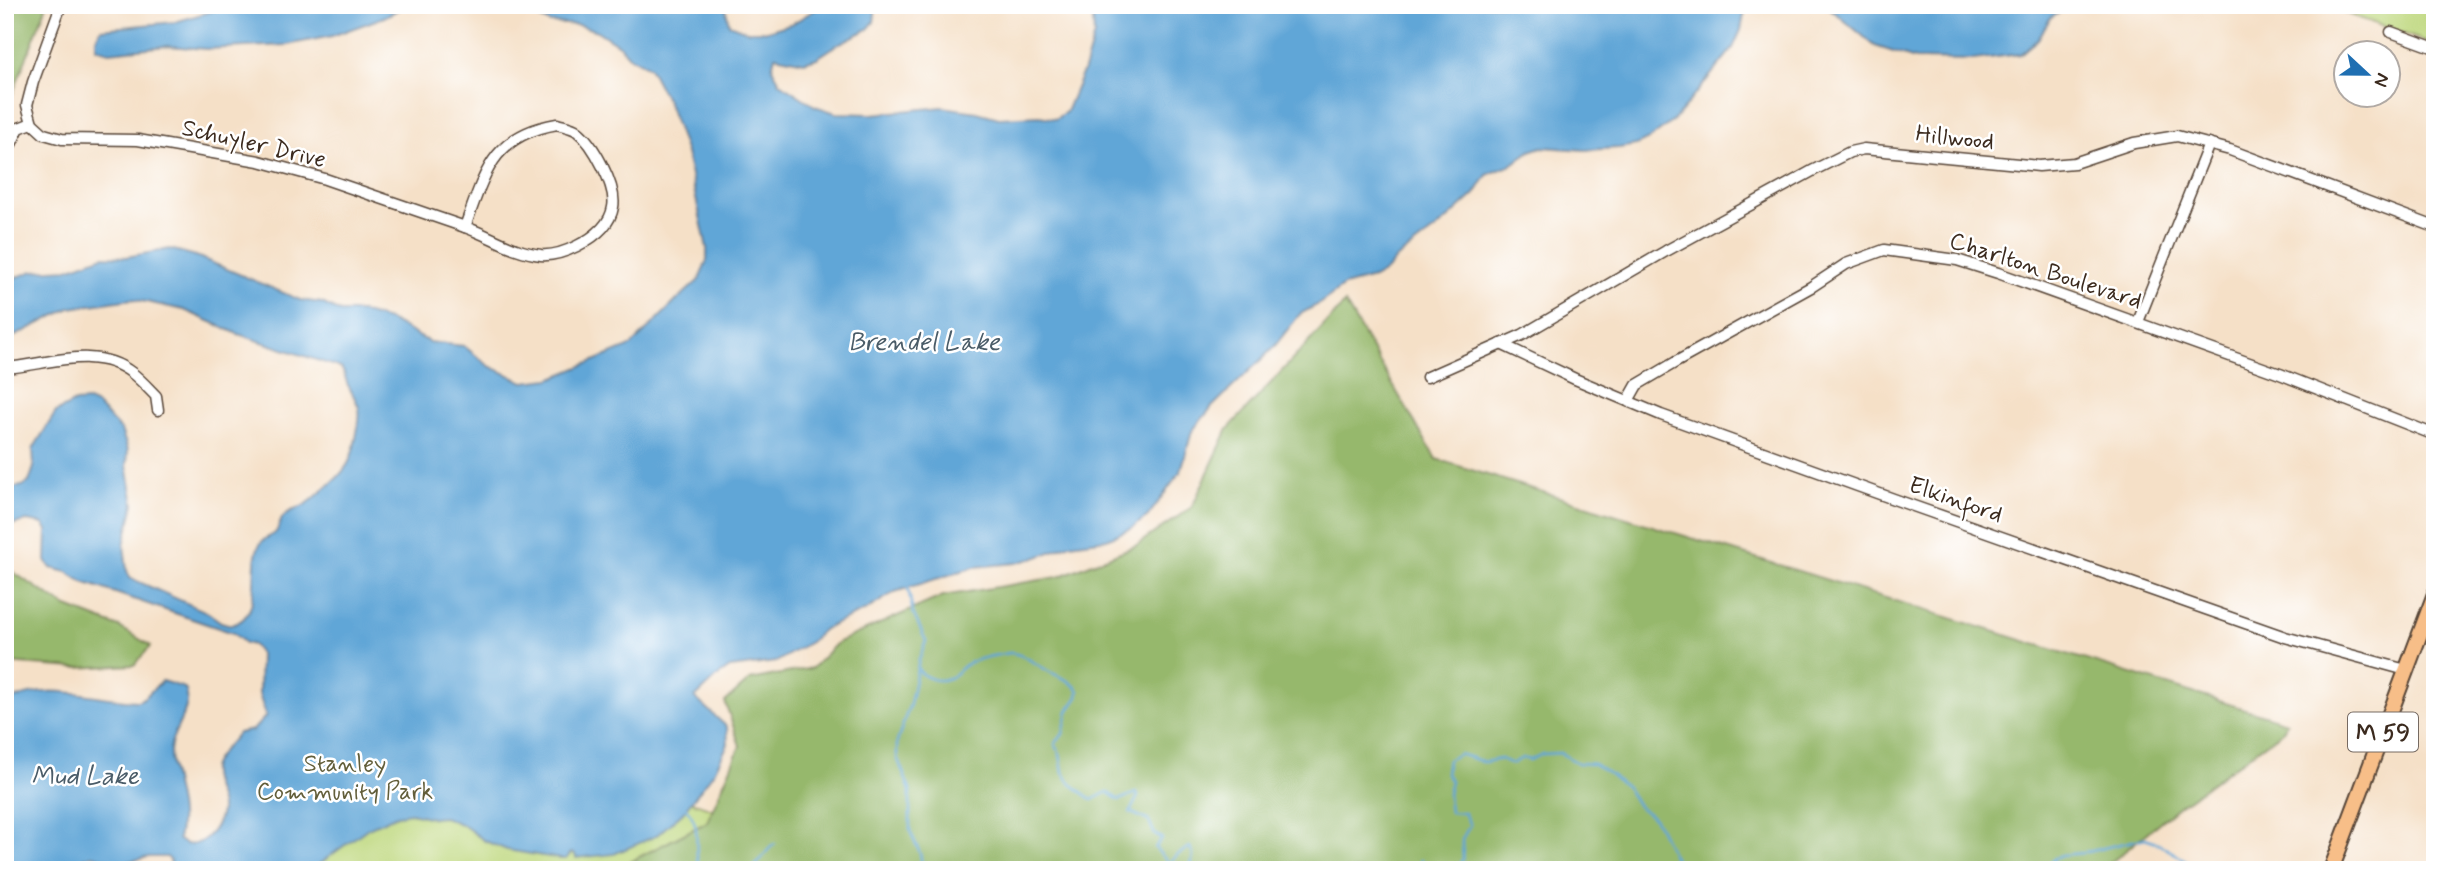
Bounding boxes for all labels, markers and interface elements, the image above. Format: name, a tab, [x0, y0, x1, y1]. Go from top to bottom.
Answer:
north arrow	[2332, 38, 2402, 108]
text: N	[2367, 69, 2395, 90]
street label: Schuyler Drive	[179, 113, 329, 176]
street label: Hillwood	[1914, 119, 1996, 158]
street label: Charlton Boulevard	[1945, 226, 2146, 317]
water label: Brendel Lake	[848, 326, 1001, 360]
street label: Elkinford	[1904, 470, 2007, 533]
road number: M 59	[2348, 712, 2418, 752]
park label: Stanley Community Park	[257, 749, 433, 808]
water label: Mud Lake	[31, 760, 140, 794]

